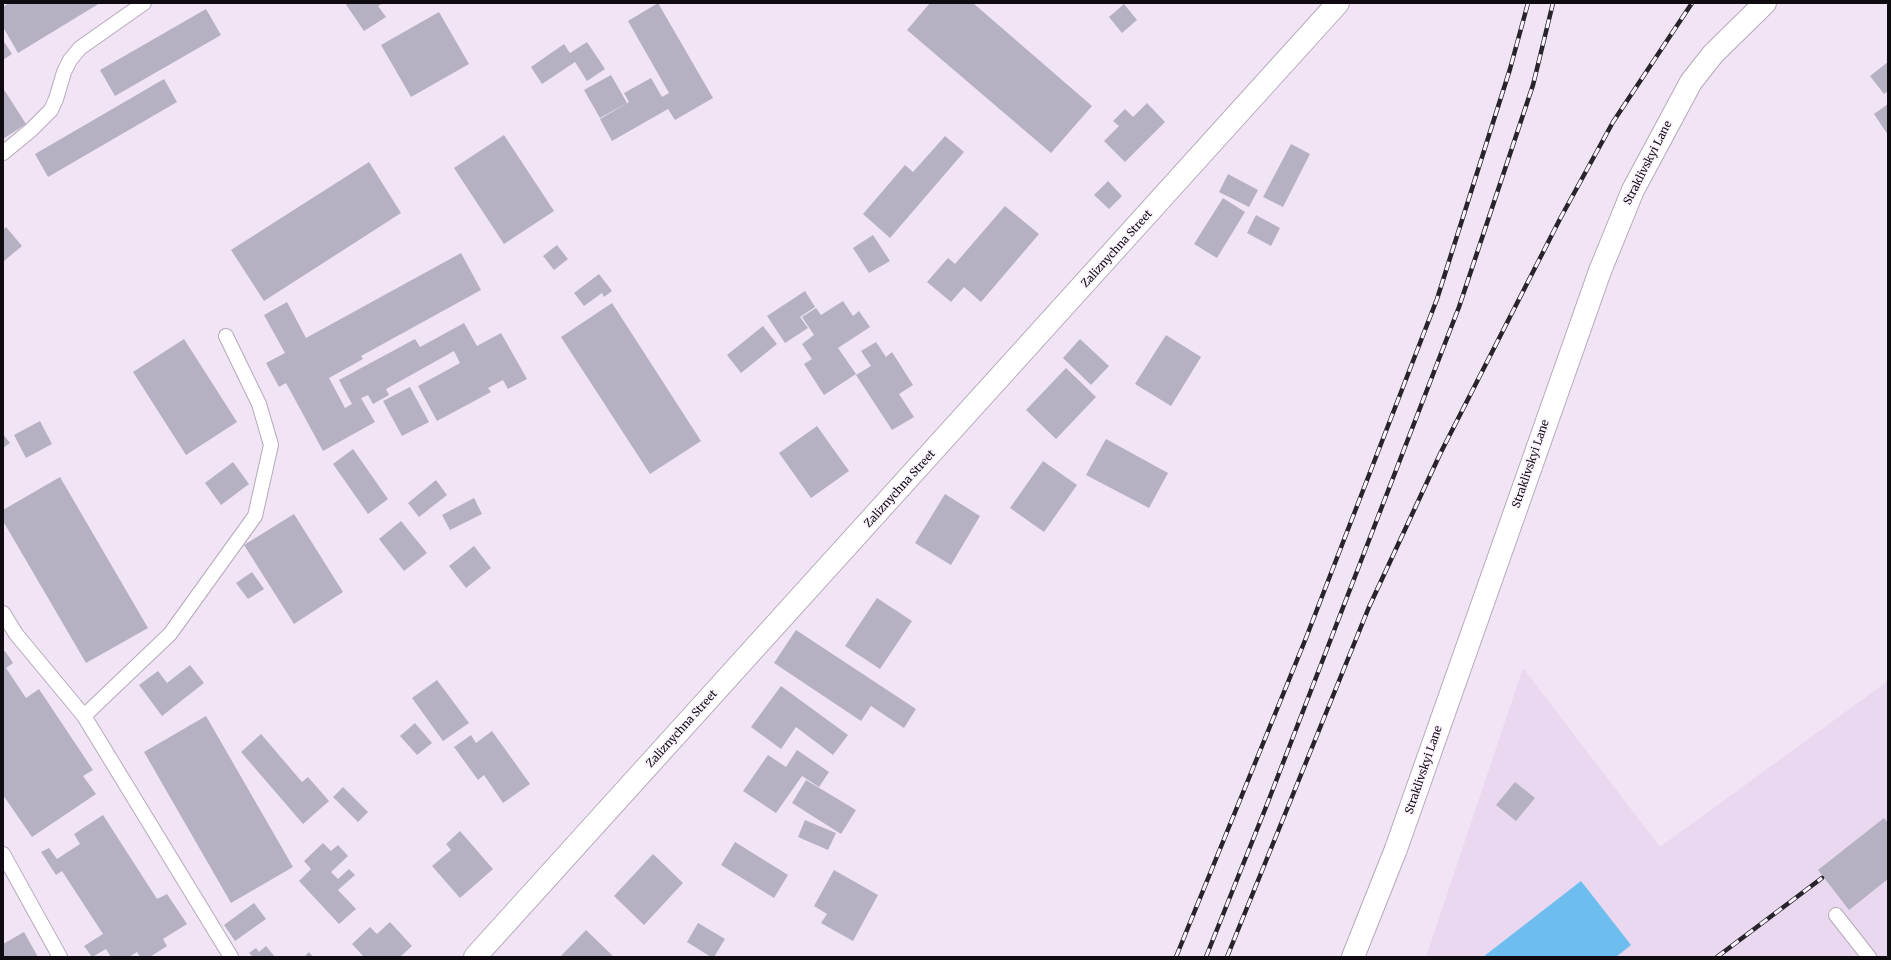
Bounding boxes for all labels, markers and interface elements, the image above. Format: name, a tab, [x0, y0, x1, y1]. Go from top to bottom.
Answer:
street label: Straklivskyi Lane	[1621, 119, 1675, 207]
street label: Zaliznychna Street	[1079, 208, 1155, 290]
street label: Straklivskyi Lane	[1510, 418, 1552, 510]
street label: Zaliznychna Street	[862, 448, 938, 530]
street label: Zaliznychna Street	[644, 688, 720, 770]
street label: Straklivskyi Lane	[1403, 724, 1445, 816]

